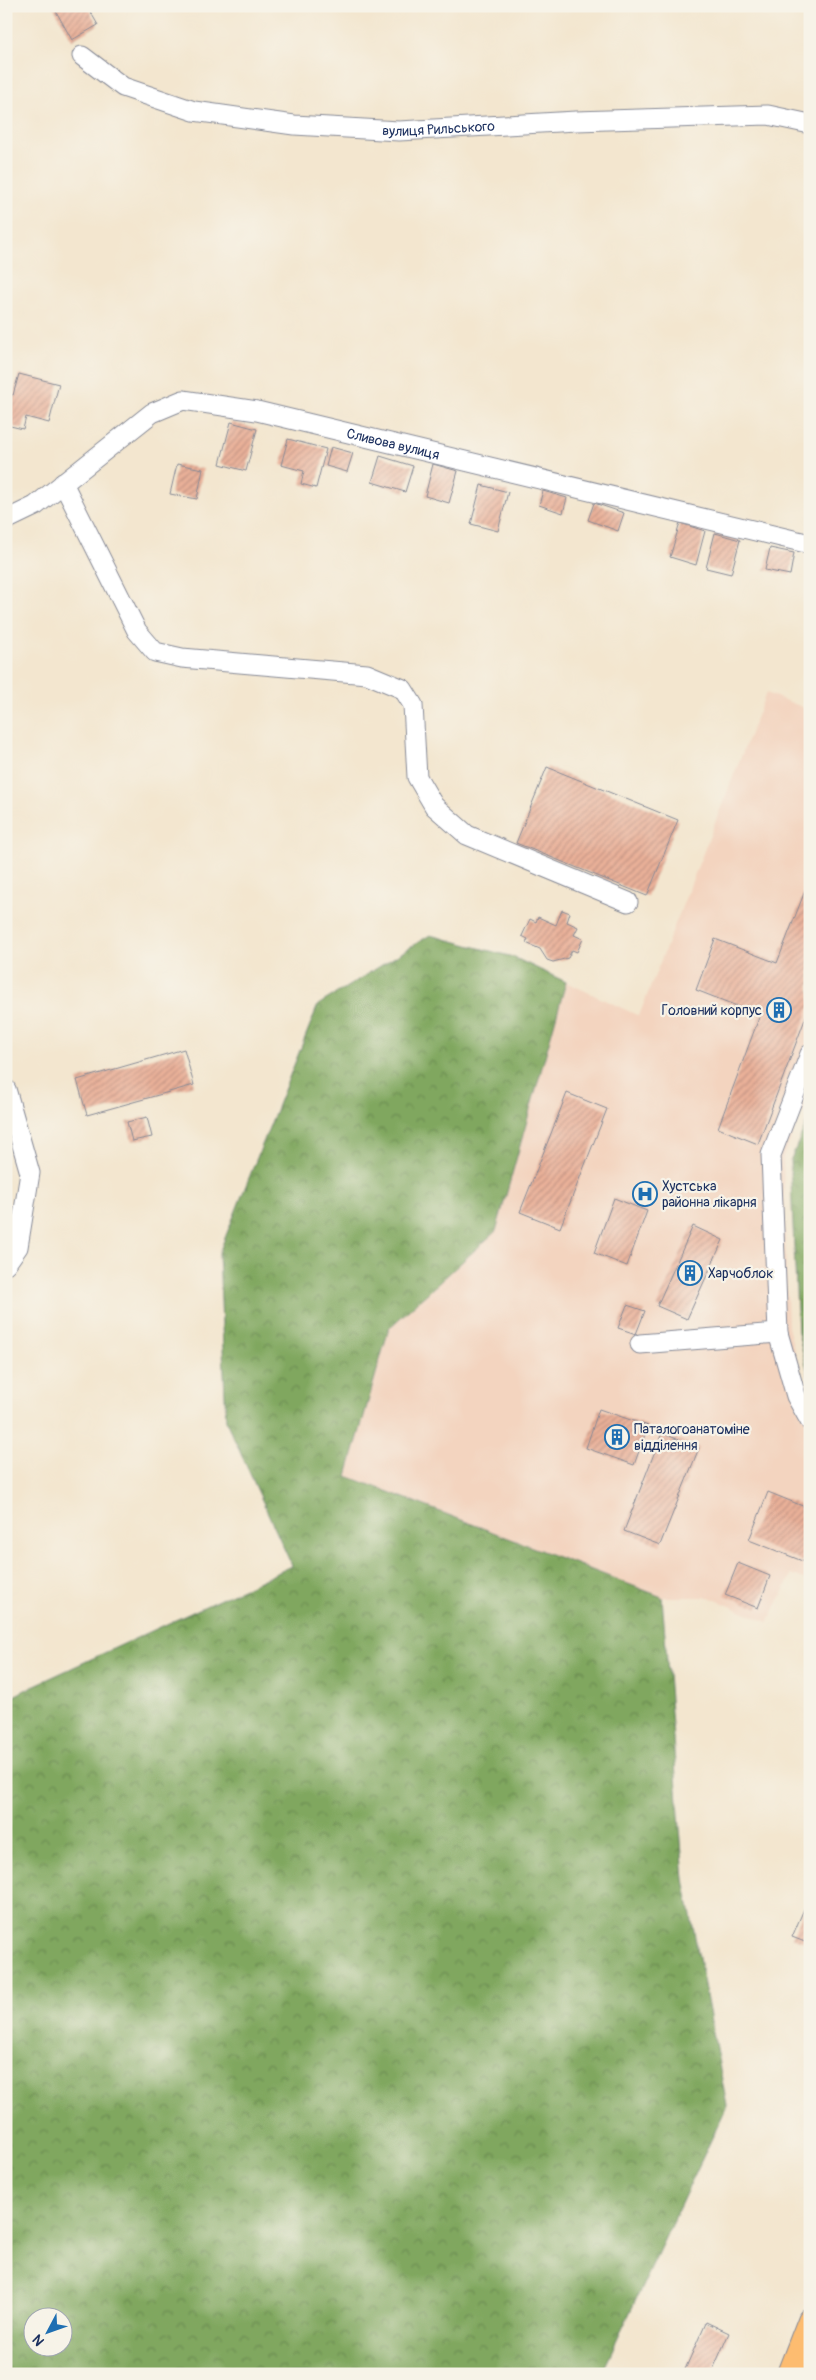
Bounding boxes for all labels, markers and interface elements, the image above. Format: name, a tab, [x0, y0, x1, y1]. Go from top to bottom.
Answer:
street label: вулиця Рильського	[382, 117, 496, 140]
street label: Сливова вулиця	[345, 424, 441, 463]
building icon: Головний корпус	[766, 997, 792, 1023]
place label: Головний корпус	[661, 1002, 762, 1019]
place label: Хустська районна лікарня	[662, 1178, 757, 1211]
hospital icon: Хустська районна лікарня	[632, 1181, 658, 1207]
building icon: Харчоблок	[677, 1260, 703, 1286]
place label: Харчоблок	[708, 1265, 773, 1282]
place label: Паталогоанатоміне відділення	[634, 1421, 750, 1454]
building icon: Паталогоанатоміне відділення	[604, 1424, 630, 1450]
north arrow	[22, 2308, 72, 2358]
text: N	[29, 2331, 48, 2349]

